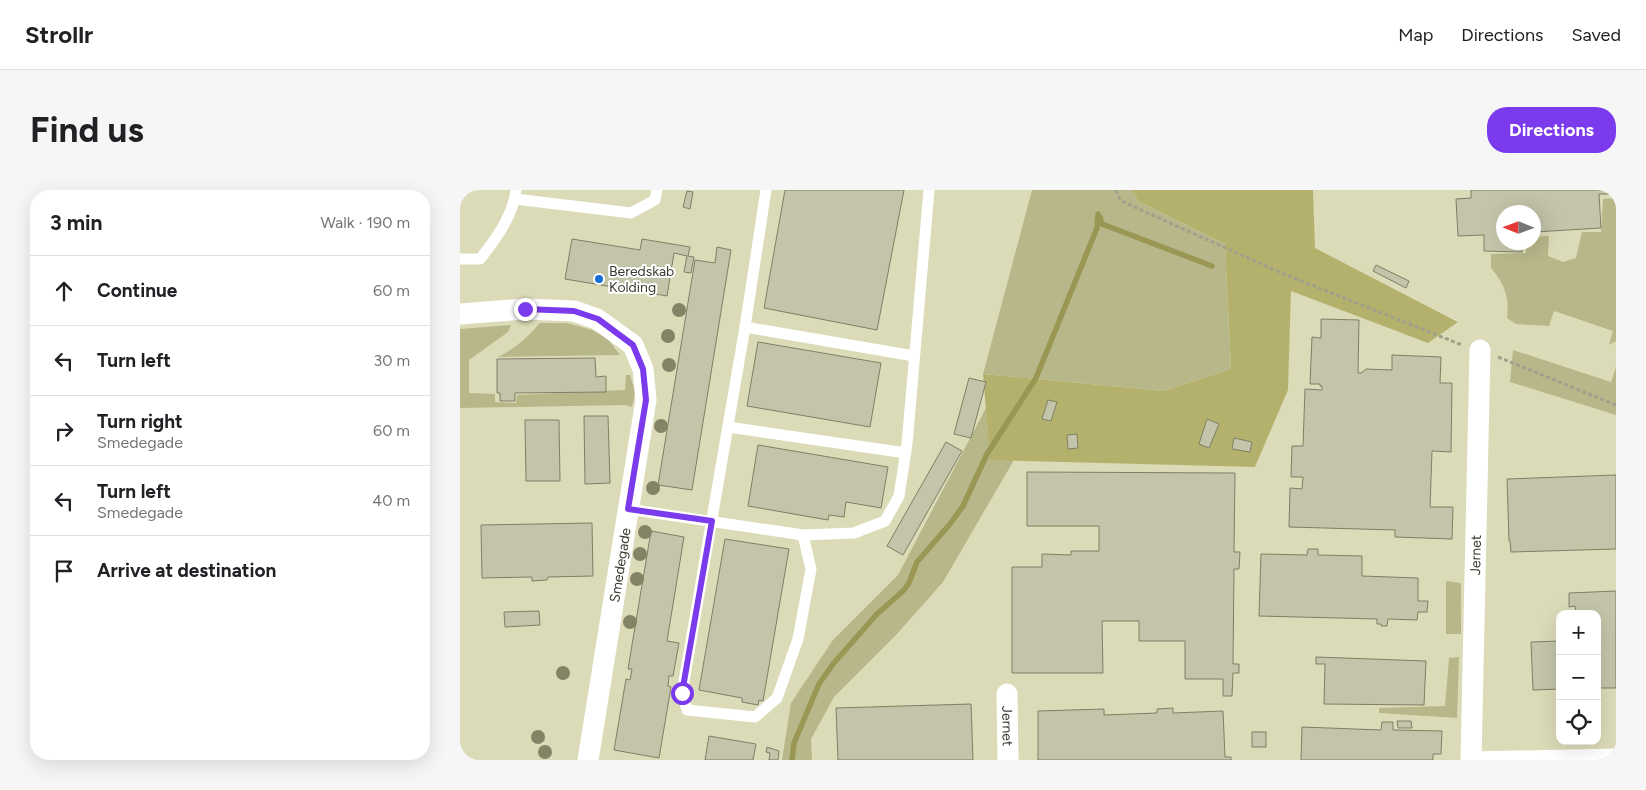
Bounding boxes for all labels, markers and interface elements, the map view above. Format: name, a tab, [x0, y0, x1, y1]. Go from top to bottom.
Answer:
text: Strollr	[25, 20, 93, 49]
text: Map	[1398, 24, 1433, 46]
text: Directions	[1461, 24, 1543, 46]
text: Saved	[1571, 24, 1621, 46]
button: Directions	[1487, 107, 1616, 153]
text: Find us	[30, 109, 144, 151]
north arrow	[1496, 205, 1541, 250]
text: 3 min	[50, 210, 102, 235]
text: Walk · 190 m	[320, 213, 410, 232]
place label: Beredskab Kolding	[609, 263, 674, 296]
marker: Beredskab Kolding	[593, 273, 605, 285]
icon: ahead	[50, 277, 78, 305]
text: Continue	[97, 279, 177, 302]
text: 60 m	[373, 281, 410, 300]
route end	[514, 298, 537, 321]
icon: left	[50, 347, 78, 375]
text: Turn left	[97, 349, 171, 372]
text: 30 m	[373, 351, 410, 370]
text: Turn right	[97, 410, 183, 433]
icon: right	[50, 417, 78, 445]
text: 60 m	[373, 421, 410, 440]
text: Smedegade	[97, 433, 183, 452]
text: Turn left	[97, 480, 171, 503]
icon: left	[50, 487, 78, 515]
text: 40 m	[372, 491, 410, 510]
text: Smedegade	[97, 503, 183, 522]
street label: Smedegade	[606, 526, 635, 604]
street label: Jernet	[1467, 535, 1485, 575]
icon: arrive	[50, 557, 78, 585]
text: Arrive at destination	[97, 559, 276, 582]
map controls	[1556, 610, 1601, 745]
button: +	[1556, 610, 1601, 655]
button: −	[1556, 655, 1601, 700]
route start	[671, 682, 694, 705]
button: locate	[1556, 700, 1601, 745]
street label: Jernet	[998, 706, 1016, 746]

